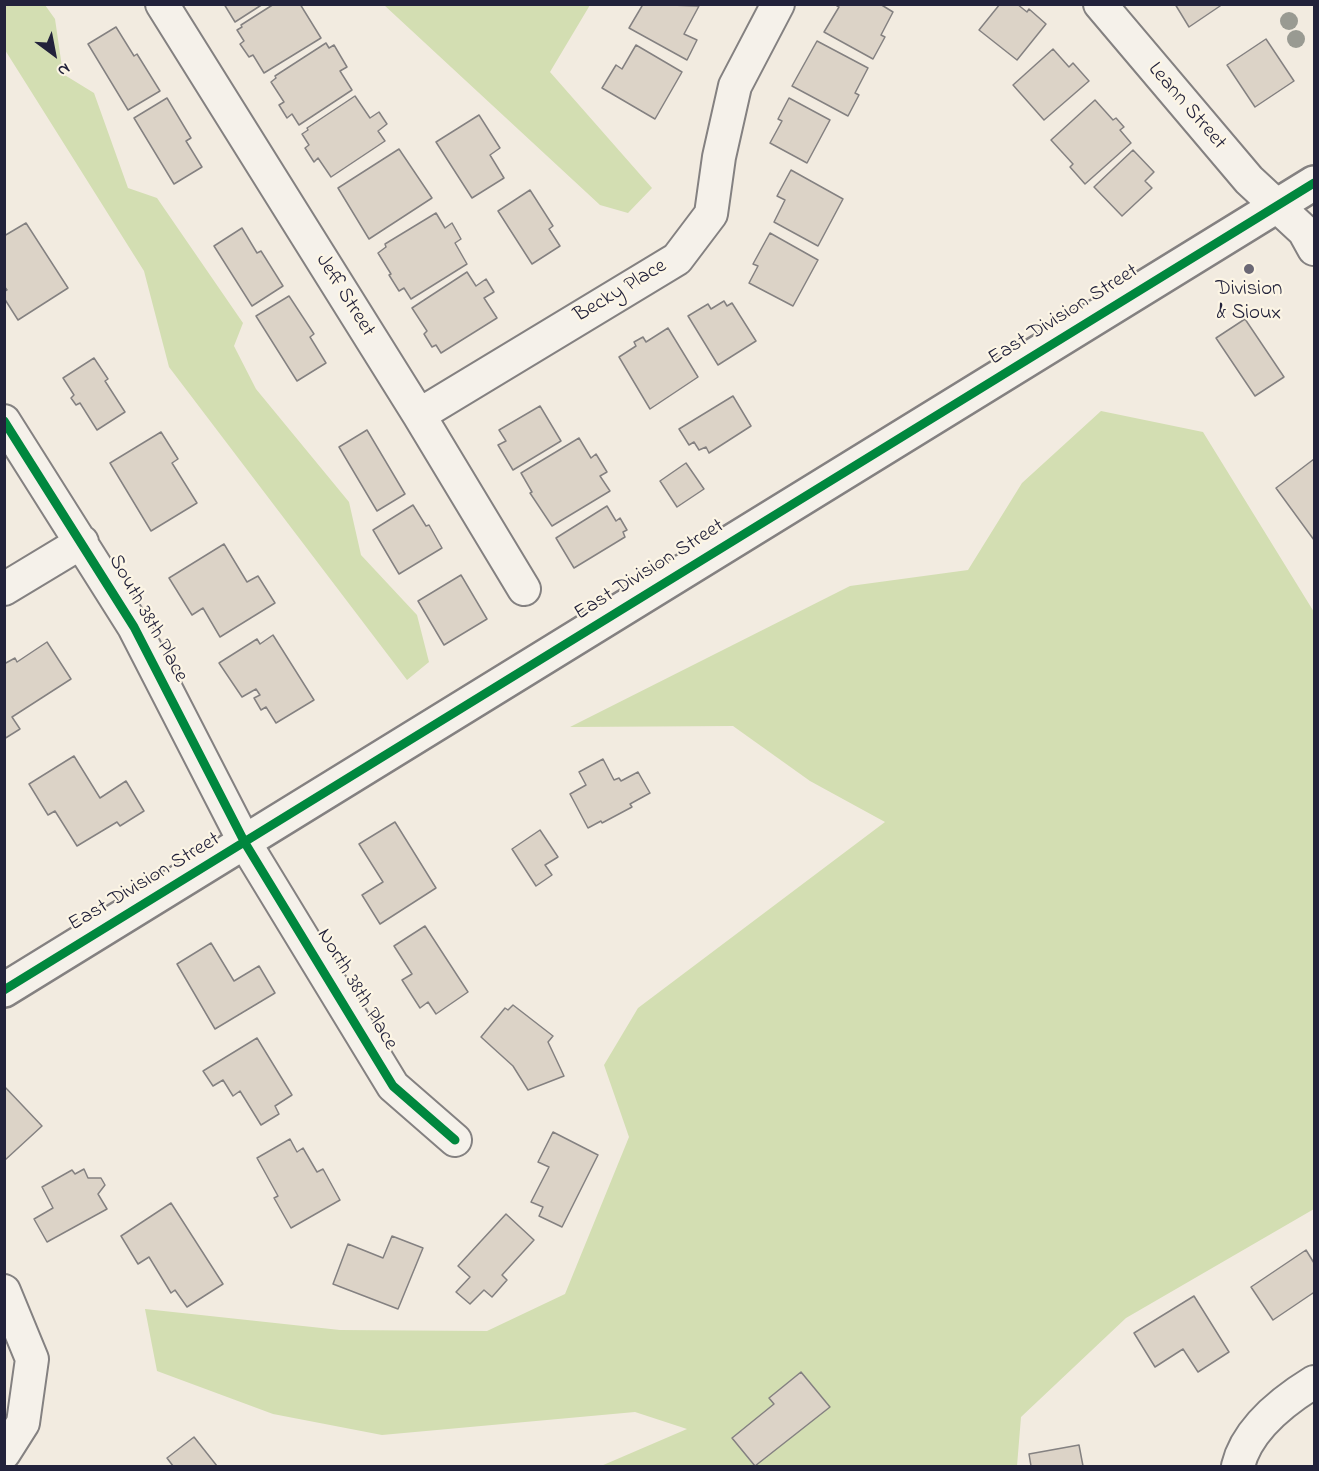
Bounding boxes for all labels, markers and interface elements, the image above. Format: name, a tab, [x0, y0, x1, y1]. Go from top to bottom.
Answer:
north arrow	[24, 24, 84, 84]
text: N	[53, 56, 74, 82]
street label: Leann Street	[1141, 58, 1231, 156]
street label: Jeff Street	[309, 250, 379, 342]
street label: Becky Place	[570, 255, 672, 329]
street label: East Division Street	[984, 260, 1144, 372]
marker: Division & Sioux	[1242, 262, 1256, 276]
place label: Division & Sioux	[1216, 278, 1282, 328]
street label: East Division Street	[570, 515, 730, 627]
street label: South 38th Place	[102, 551, 192, 687]
street label: East Division Street	[65, 828, 225, 938]
street label: North 38th Place	[310, 925, 402, 1055]

